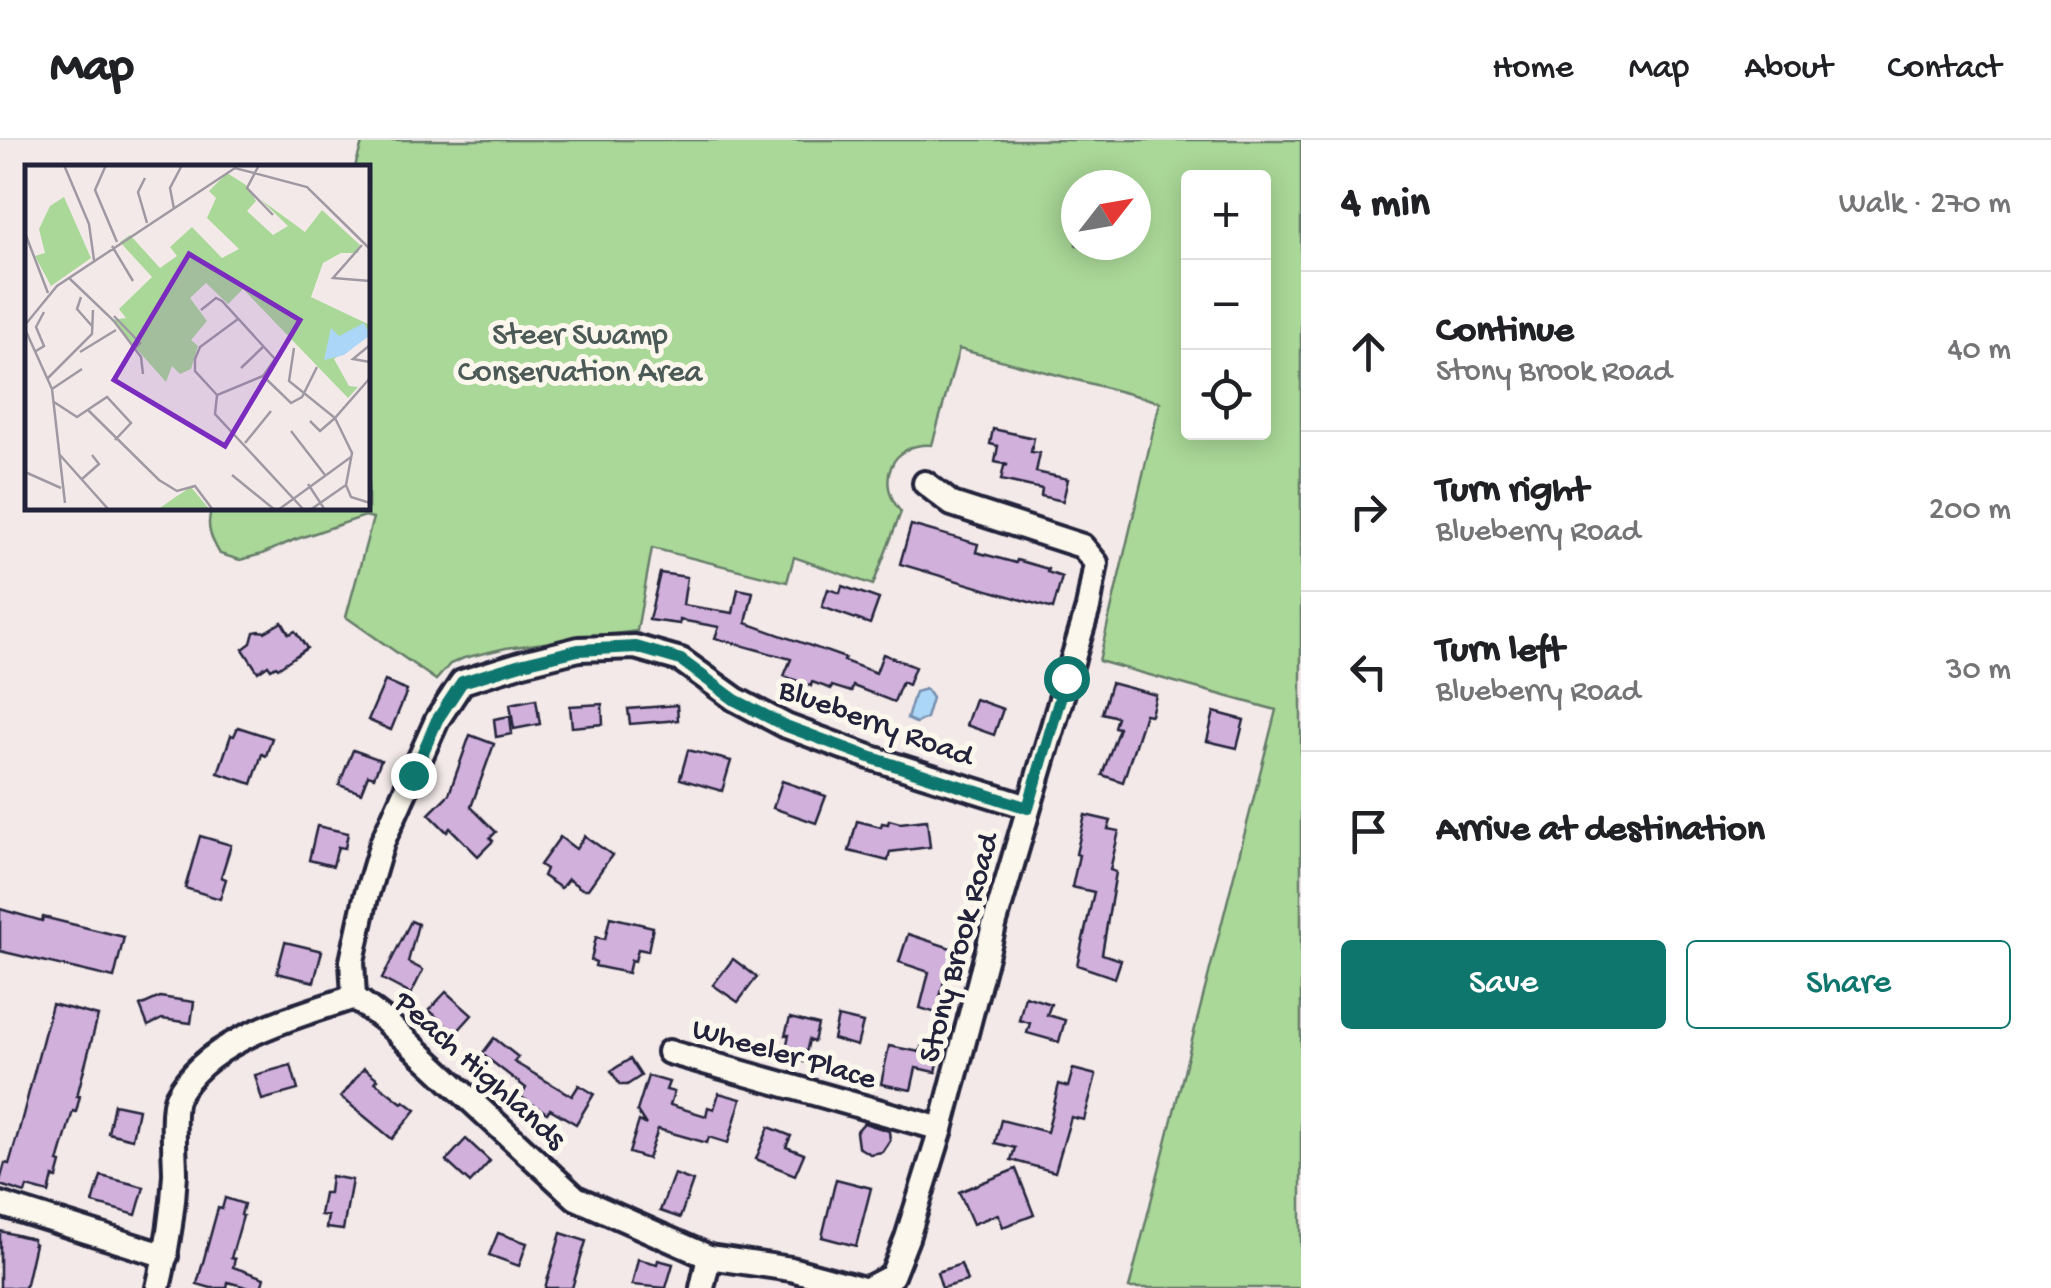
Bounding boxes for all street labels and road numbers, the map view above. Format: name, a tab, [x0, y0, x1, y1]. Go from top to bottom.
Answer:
street label: Blueberry Road	[772, 672, 980, 778]
street label: Stony Brook Road	[912, 827, 1010, 1067]
street label: Peach Highlands	[384, 984, 574, 1160]
street label: Wheeler Place	[687, 1011, 881, 1100]

